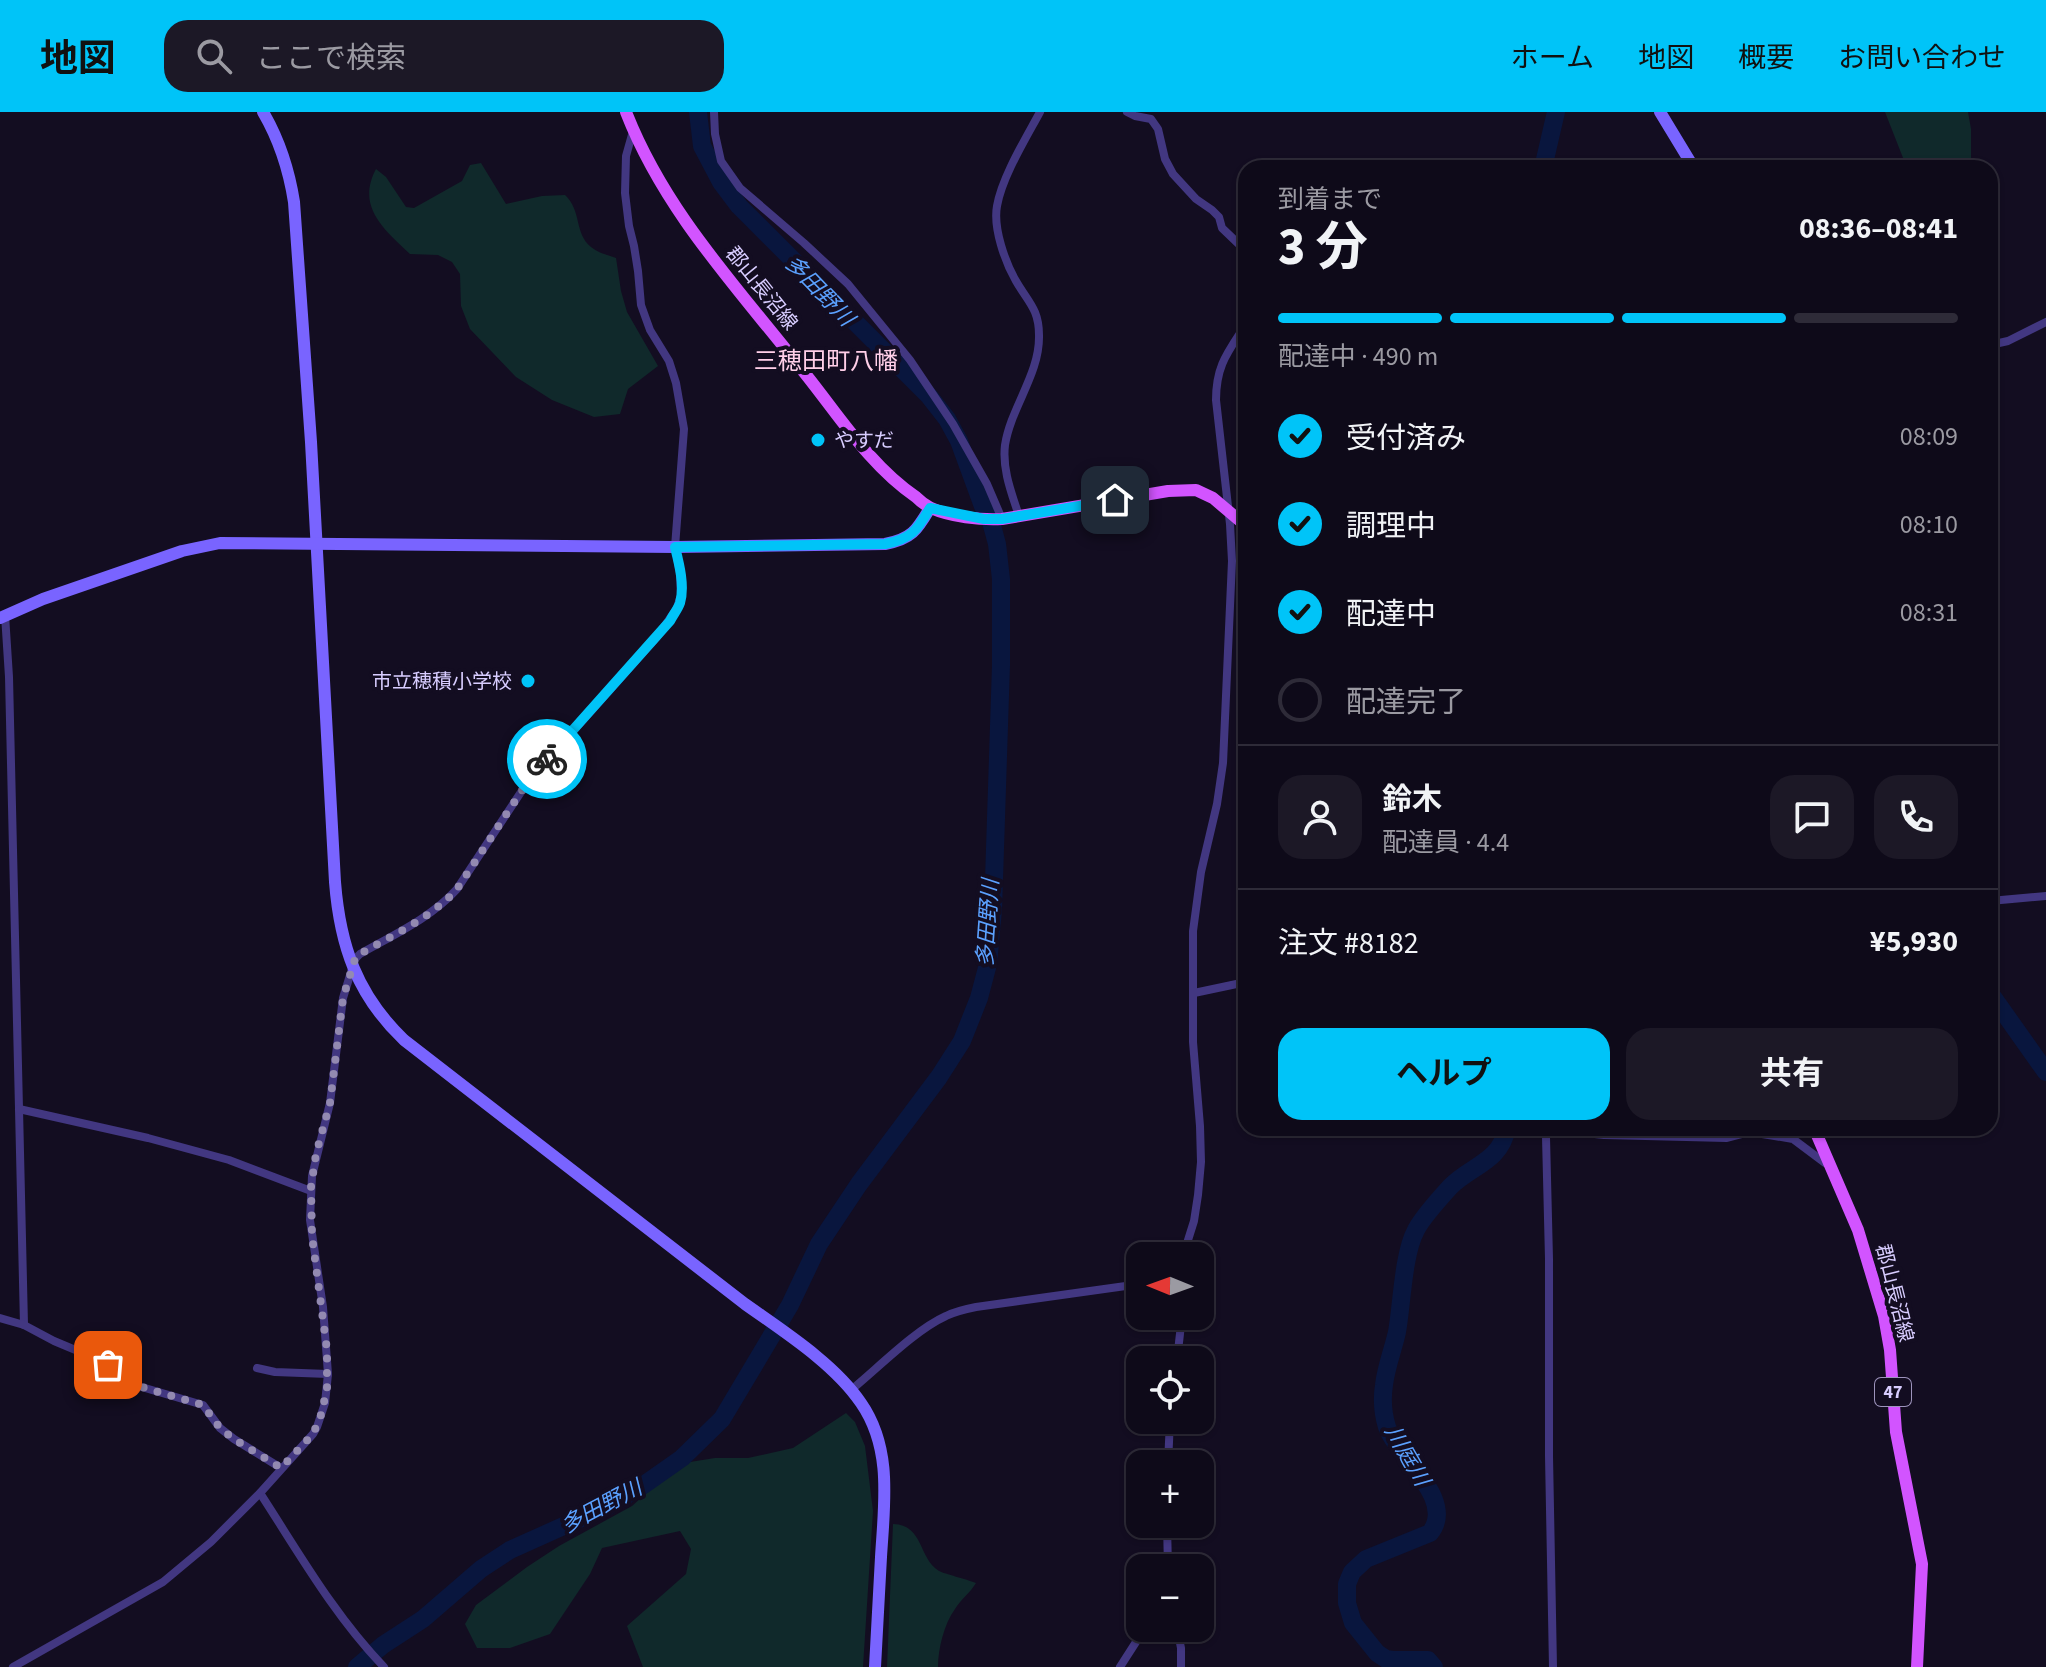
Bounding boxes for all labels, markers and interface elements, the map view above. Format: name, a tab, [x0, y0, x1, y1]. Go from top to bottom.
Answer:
search box	[164, 20, 724, 92]
text: 地図	[40, 32, 116, 86]
icon: search	[192, 34, 236, 78]
text: ここで検索	[256, 37, 406, 80]
text: ホーム	[1511, 38, 1594, 78]
text: 地図	[1638, 38, 1694, 78]
text: 概要	[1738, 38, 1794, 78]
text: お問い合わせ	[1838, 38, 2006, 78]
text: 到着まで	[1278, 181, 1382, 218]
text: 08:36–08:41	[1799, 207, 1958, 250]
text: 3 分	[1278, 211, 1368, 285]
street label: 郡山長沼線	[719, 241, 804, 336]
water label: 多田野川	[777, 248, 863, 335]
text: 配達中 · 490 m	[1278, 338, 1438, 375]
district label: 三穂田町八幡	[754, 344, 898, 379]
icon: check	[1278, 414, 1322, 458]
text: 受付済み	[1346, 417, 1466, 460]
text: 08:09	[1900, 418, 1958, 455]
place label: やすだ	[834, 427, 894, 455]
marker: やすだ	[809, 431, 827, 449]
pin	[1081, 466, 1149, 534]
icon: home	[1093, 478, 1137, 522]
icon: check	[1278, 502, 1322, 546]
text: 調理中	[1346, 505, 1436, 548]
text: 08:10	[1900, 506, 1958, 543]
icon: check	[1278, 590, 1322, 634]
text: 配達中	[1346, 593, 1436, 636]
text: 08:31	[1900, 594, 1958, 631]
place label: 市立穂積小学校	[372, 668, 512, 696]
marker: 市立穂積小学校	[519, 672, 537, 690]
text: 配達完了	[1346, 681, 1466, 724]
courier	[507, 719, 587, 799]
icon: bike	[525, 737, 569, 781]
button: person	[1278, 775, 1362, 859]
button: chat	[1770, 775, 1854, 859]
button: phone	[1874, 775, 1958, 859]
text: 鈴木	[1382, 778, 1442, 821]
text: 配達員 · 4.4	[1382, 824, 1509, 861]
water label: 多田野川	[969, 876, 1007, 968]
text: ¥5,930	[1870, 920, 1958, 963]
text: 注文 #8182	[1278, 922, 1419, 965]
button: ヘルプ	[1278, 1028, 1610, 1120]
button: 共有	[1626, 1028, 1958, 1120]
street label: 郡山長沼線	[1868, 1241, 1920, 1345]
north arrow	[1126, 1242, 1214, 1330]
map controls	[1126, 1242, 1214, 1642]
pin	[74, 1331, 142, 1399]
icon: bag	[86, 1343, 130, 1387]
button: locate	[1126, 1346, 1214, 1434]
road number: 47	[1875, 1378, 1911, 1406]
water label: 川庭川	[1377, 1419, 1438, 1494]
button: +	[1126, 1450, 1214, 1538]
water label: 多田野川	[555, 1471, 650, 1542]
button: −	[1126, 1554, 1214, 1642]

